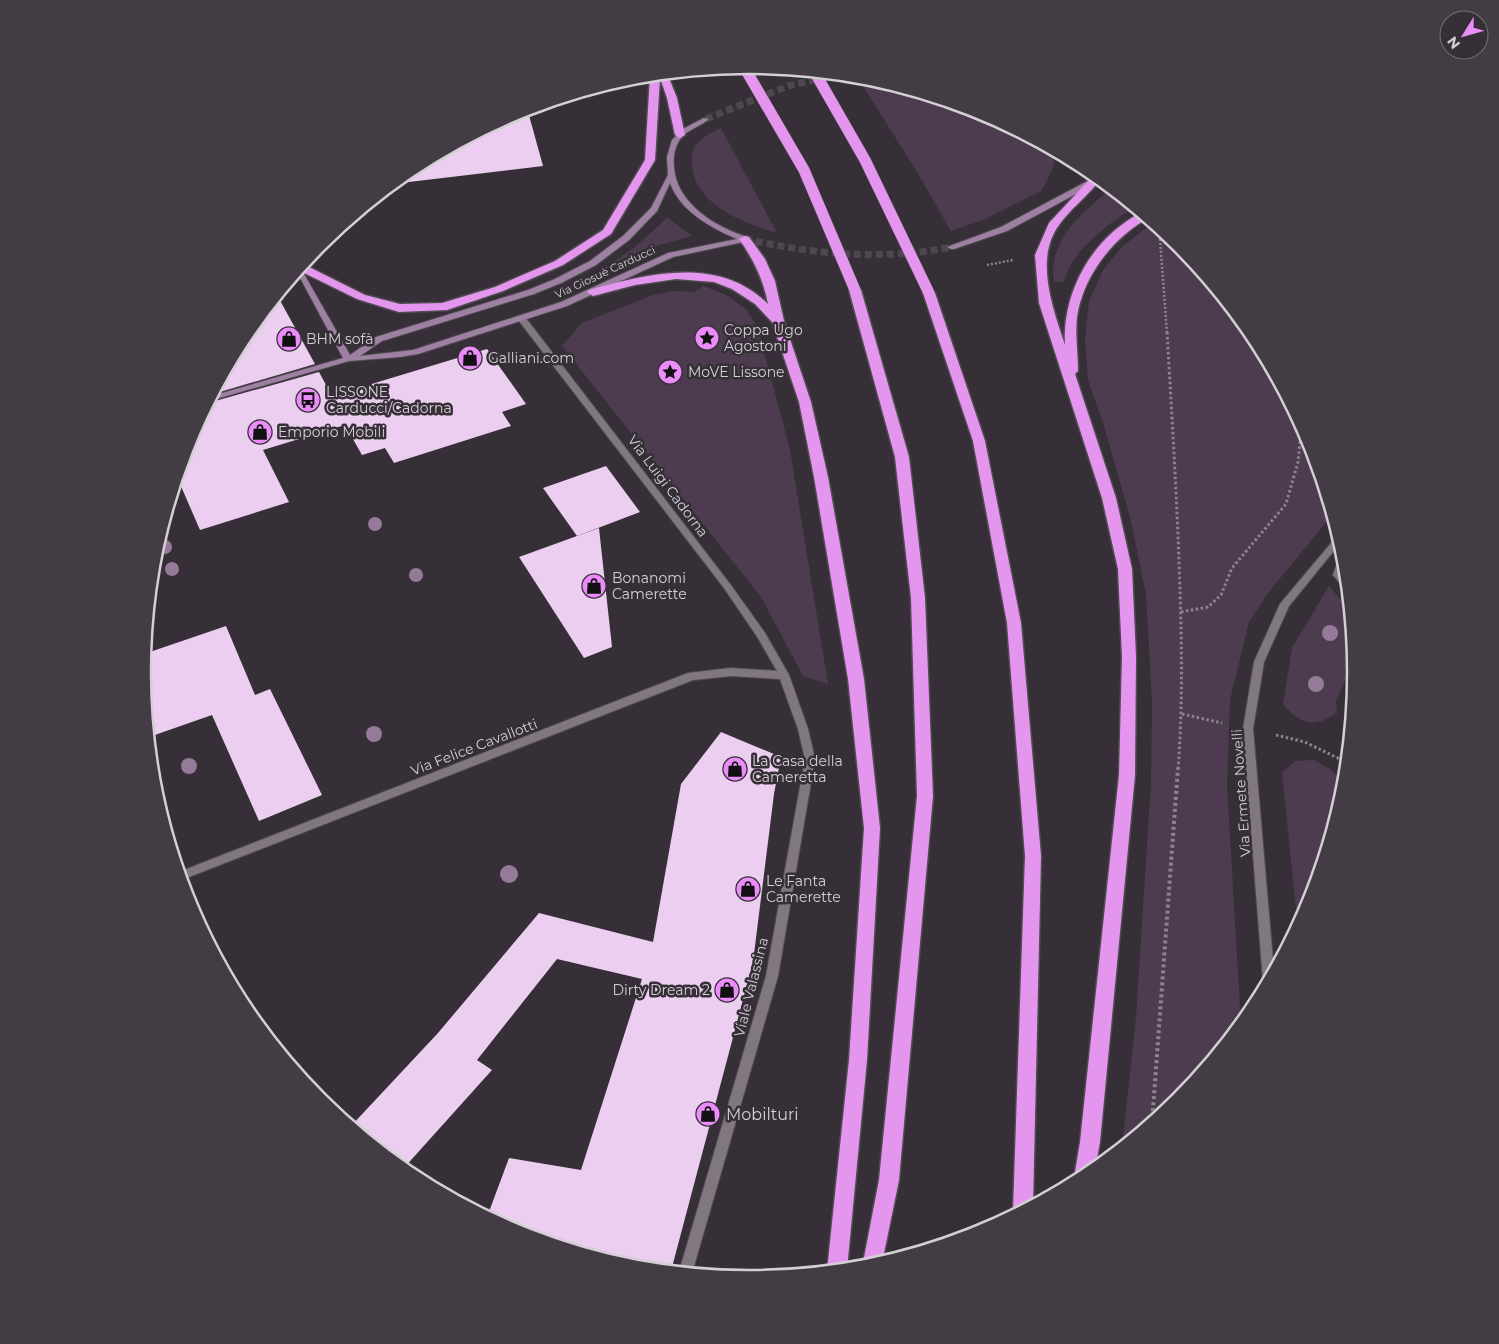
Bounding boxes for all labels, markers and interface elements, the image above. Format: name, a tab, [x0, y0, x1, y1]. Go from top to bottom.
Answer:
north arrow	[1439, 10, 1489, 60]
text: N	[1443, 33, 1464, 53]
street label: Via Giosuè Carducci	[553, 243, 657, 301]
place label: Coppa Ugo Agostoni	[724, 321, 803, 355]
place icon: Coppa Ugo Agostoni	[694, 325, 720, 351]
shop icon: BHM sofà	[276, 326, 302, 352]
place label: BHM sofà	[306, 330, 373, 348]
shop icon: Galliani.com	[457, 345, 483, 371]
place label: Galliani.com	[488, 349, 574, 367]
place icon: MoVE Lissone	[657, 359, 683, 385]
place label: MoVE Lissone	[688, 363, 785, 381]
place label: LISSONE Carducci/Cadorna	[326, 383, 452, 417]
bus stop icon: LISSONE Carducci/Cadorna	[295, 387, 321, 413]
shop icon: Emporio Mobili	[247, 419, 273, 445]
place label: Emporio Mobili	[278, 423, 385, 441]
street label: Via Luigi Cadorna	[624, 431, 712, 541]
place label: Bonanomi Camerette	[612, 569, 687, 603]
shop icon: Bonanomi Camerette	[581, 573, 607, 599]
street label: Via Felice Cavallotti	[408, 715, 540, 779]
street label: Via Ermete Novelli	[1228, 729, 1254, 857]
place label: La Casa della Cameretta	[752, 752, 843, 786]
shop icon: La Casa della Cameretta	[722, 756, 748, 782]
place label: Le Fanta Camerette	[766, 872, 841, 906]
shop icon: Le Fanta Camerette	[735, 876, 761, 902]
street label: Viale Valassina	[730, 935, 772, 1039]
shop icon: Dirty Dream 2	[714, 977, 740, 1003]
place label: Dirty Dream 2	[612, 981, 710, 999]
shop icon: Mobilturi	[695, 1101, 721, 1127]
place label: Mobilturi	[726, 1105, 798, 1124]

